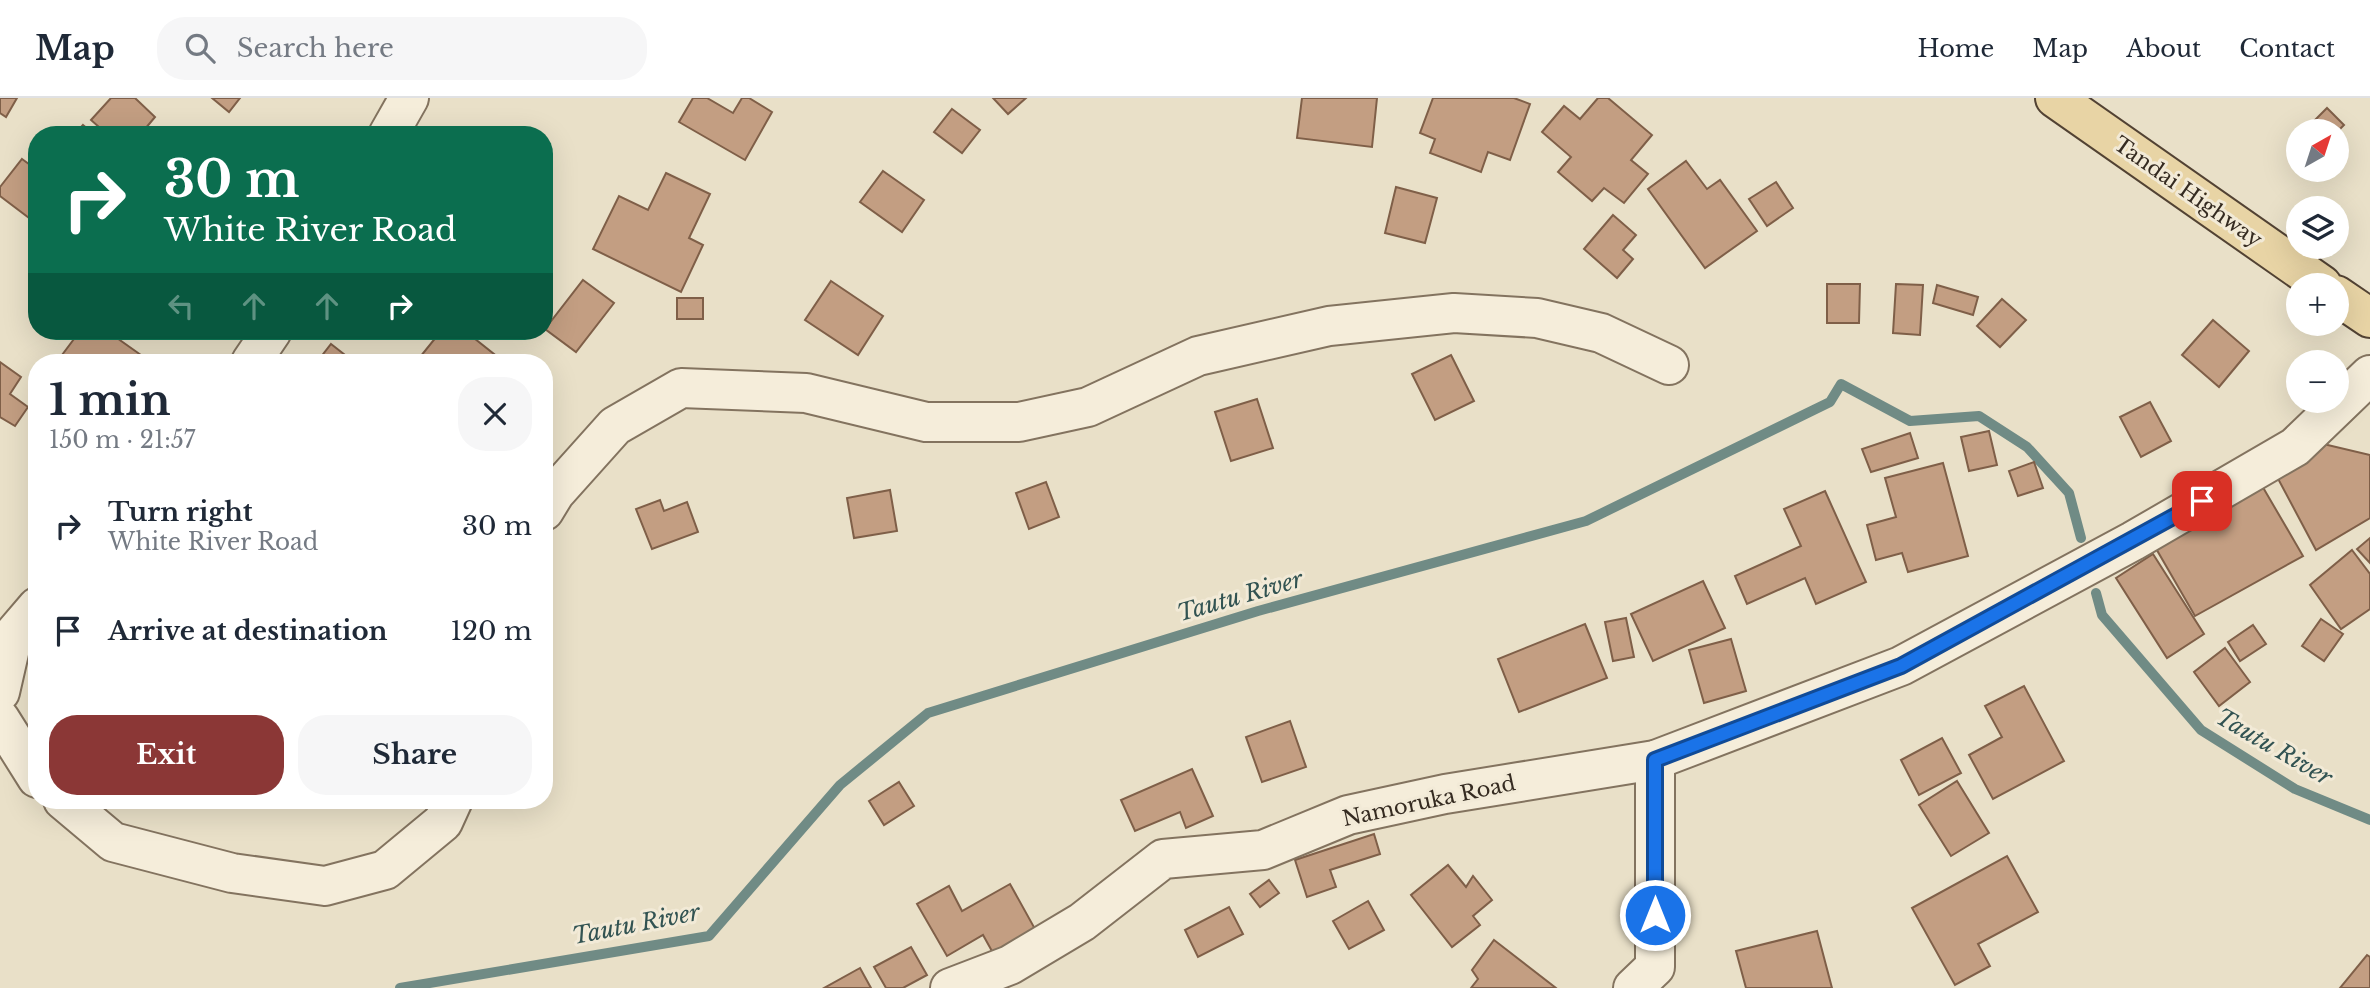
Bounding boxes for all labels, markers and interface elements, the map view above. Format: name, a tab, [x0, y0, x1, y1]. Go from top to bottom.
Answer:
search box	[157, 17, 647, 80]
text: Map	[35, 28, 115, 69]
icon: search	[181, 29, 219, 67]
text: Search here	[237, 32, 394, 64]
text: Home	[1918, 34, 1994, 63]
text: Map	[2032, 34, 2088, 63]
text: About	[2126, 34, 2201, 63]
text: Contact	[2239, 34, 2335, 63]
north arrow	[2286, 119, 2348, 182]
map controls	[2286, 119, 2349, 413]
street label: Tandai Highway	[2109, 131, 2268, 253]
text: 30 m	[164, 149, 299, 210]
icon: right	[49, 154, 140, 245]
button: layers	[2286, 196, 2349, 259]
text: White River Road	[164, 210, 457, 250]
button: +	[2286, 273, 2349, 336]
icon: left	[162, 287, 200, 325]
icon: ahead	[235, 287, 273, 325]
icon: ahead	[308, 287, 346, 325]
icon: right	[381, 287, 419, 325]
button: −	[2286, 350, 2349, 413]
text: 1 min	[49, 374, 171, 426]
button: close	[458, 377, 532, 451]
text: 150 m · 21:57	[49, 426, 195, 454]
pin	[2172, 471, 2232, 531]
icon: arrive	[2183, 482, 2221, 520]
text: Turn right	[108, 496, 253, 528]
icon: right	[49, 507, 87, 545]
text: 30 m	[462, 510, 532, 542]
text: White River Road	[108, 528, 318, 556]
water label: Tautu River	[1174, 564, 1307, 627]
icon: arrive	[49, 612, 87, 650]
text: Arrive at destination	[108, 615, 388, 647]
text: 120 m	[450, 615, 532, 647]
water label: Tautu River	[2211, 703, 2338, 792]
button: Exit	[49, 715, 284, 795]
button: Share	[298, 715, 532, 795]
street label: Namoruka Road	[1340, 770, 1518, 832]
position arrow	[1618, 878, 1692, 952]
water label: Tautu River	[570, 898, 704, 950]

